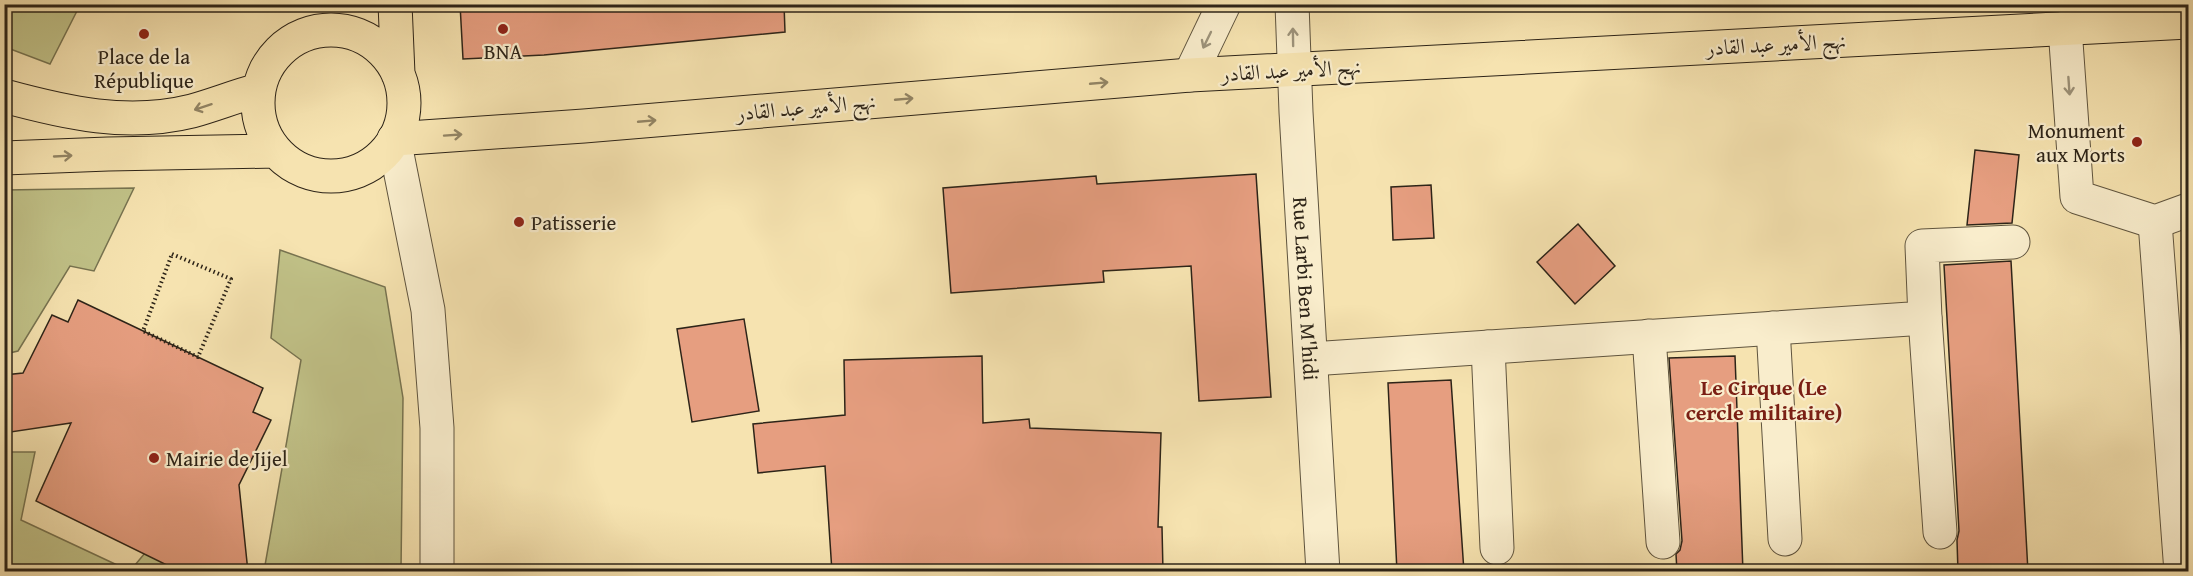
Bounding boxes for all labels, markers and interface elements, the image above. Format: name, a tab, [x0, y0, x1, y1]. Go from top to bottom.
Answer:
marker: BNA	[496, 22, 510, 36]
street label: نهج الأمير عبد القادر	[1703, 25, 1847, 67]
marker: Place de la République	[137, 27, 151, 41]
one-way arrow	[1287, 28, 1299, 48]
one-way arrow	[1201, 30, 1212, 48]
place label: BNA	[484, 36, 522, 67]
place label: Place de la République	[94, 41, 194, 96]
street label: نهج الأمير عبد القادر	[1218, 51, 1362, 93]
one-way arrow	[2064, 76, 2075, 96]
one-way arrow	[1088, 77, 1108, 88]
street label: نهج الأمير عبد القادر	[733, 85, 877, 133]
one-way arrow	[894, 93, 914, 104]
one-way arrow	[194, 103, 213, 114]
one-way arrow	[637, 115, 657, 126]
place label: Monument aux Morts	[2028, 115, 2126, 170]
one-way arrow	[442, 129, 462, 140]
marker: Monument aux Morts	[2130, 135, 2144, 149]
one-way arrow	[52, 150, 72, 161]
street label: Rue Larbi Ben M'hidi	[1286, 196, 1327, 381]
place label: Patisserie	[531, 207, 617, 238]
marker: Patisserie	[512, 215, 526, 229]
district label: Le Cirque (Le cercle militaire)	[1686, 371, 1842, 428]
place label: Mairie de Jijel	[166, 443, 288, 474]
marker: Mairie de Jijel	[147, 451, 161, 465]

